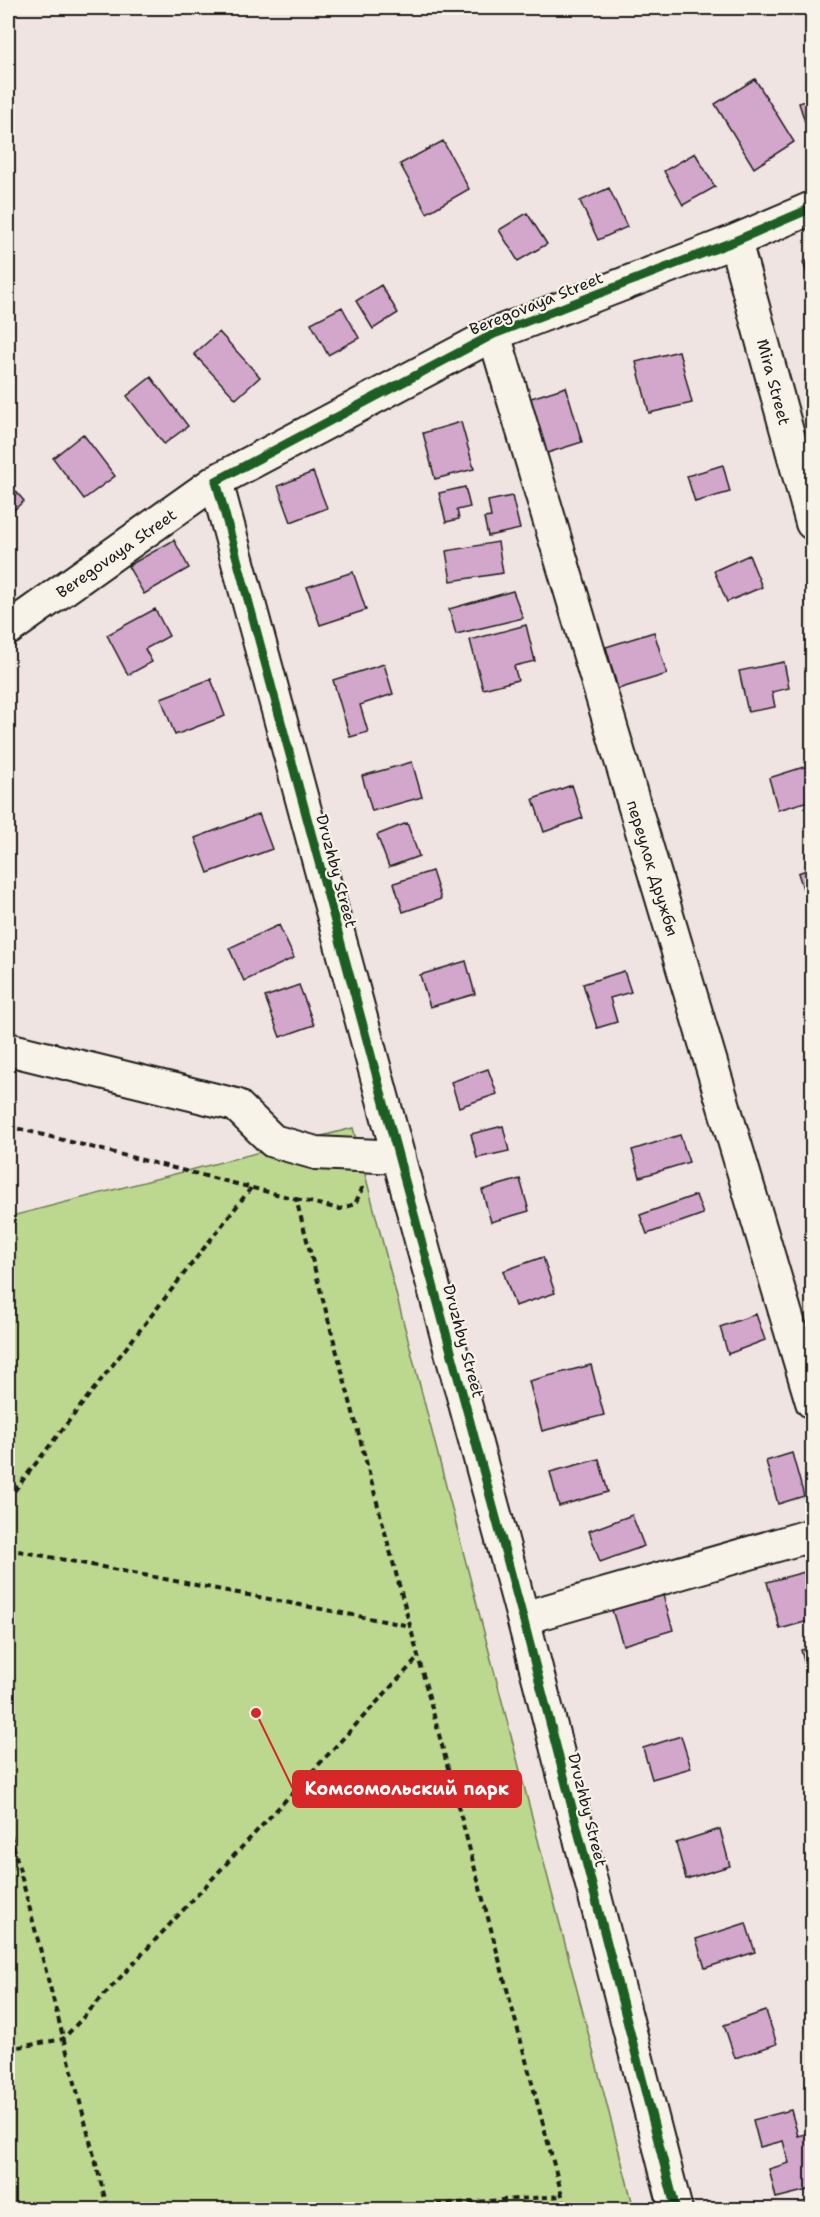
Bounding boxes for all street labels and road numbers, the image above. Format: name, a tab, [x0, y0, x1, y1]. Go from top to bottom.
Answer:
street label: Beregovaya Street	[466, 267, 606, 340]
street label: Mira Street	[752, 337, 795, 428]
street label: Beregovaya Street	[52, 504, 181, 603]
street label: переулок Дружбы	[622, 798, 683, 939]
street label: Druzhby Street	[311, 812, 362, 930]
street label: Druzhby Street	[438, 1282, 489, 1400]
street label: Druzhby Street	[563, 1751, 612, 1869]

